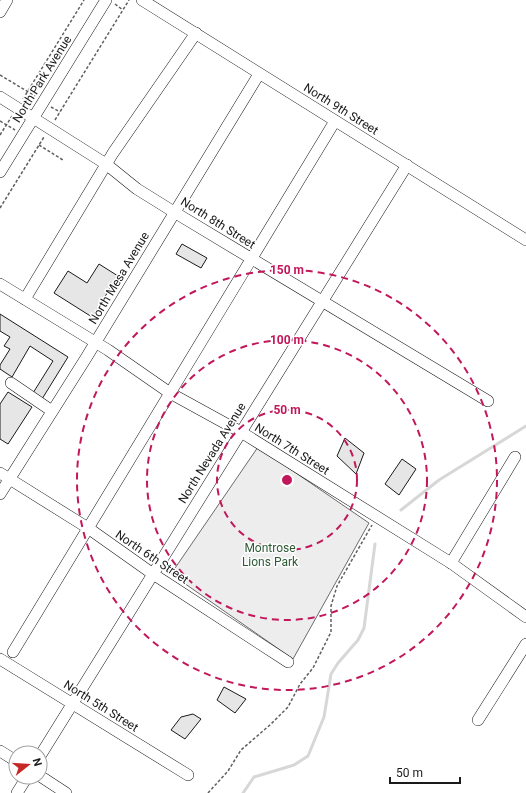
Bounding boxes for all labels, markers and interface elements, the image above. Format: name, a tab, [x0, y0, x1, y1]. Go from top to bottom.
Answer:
street label: North Park Avenue	[10, 33, 74, 125]
street label: North 9th Street	[301, 80, 381, 138]
street label: North 8th Street	[178, 194, 258, 252]
street label: North Mesa Avenue	[86, 229, 152, 327]
text: 150 m	[270, 263, 304, 277]
text: 100 m	[270, 333, 304, 347]
street label: North Nevada Avenue	[175, 400, 249, 506]
text: 50 m	[273, 403, 301, 417]
street label: North 7th Street	[252, 420, 332, 478]
centre of rings	[280, 473, 294, 487]
street label: North 6th Street	[113, 527, 191, 587]
park label: Montrose Lions Park	[242, 541, 299, 569]
street label: North 5th Street	[61, 677, 141, 735]
north arrow	[8, 745, 48, 785]
text: N	[30, 757, 45, 768]
scale bar	[390, 759, 460, 785]
text: 50 m	[396, 766, 423, 780]

